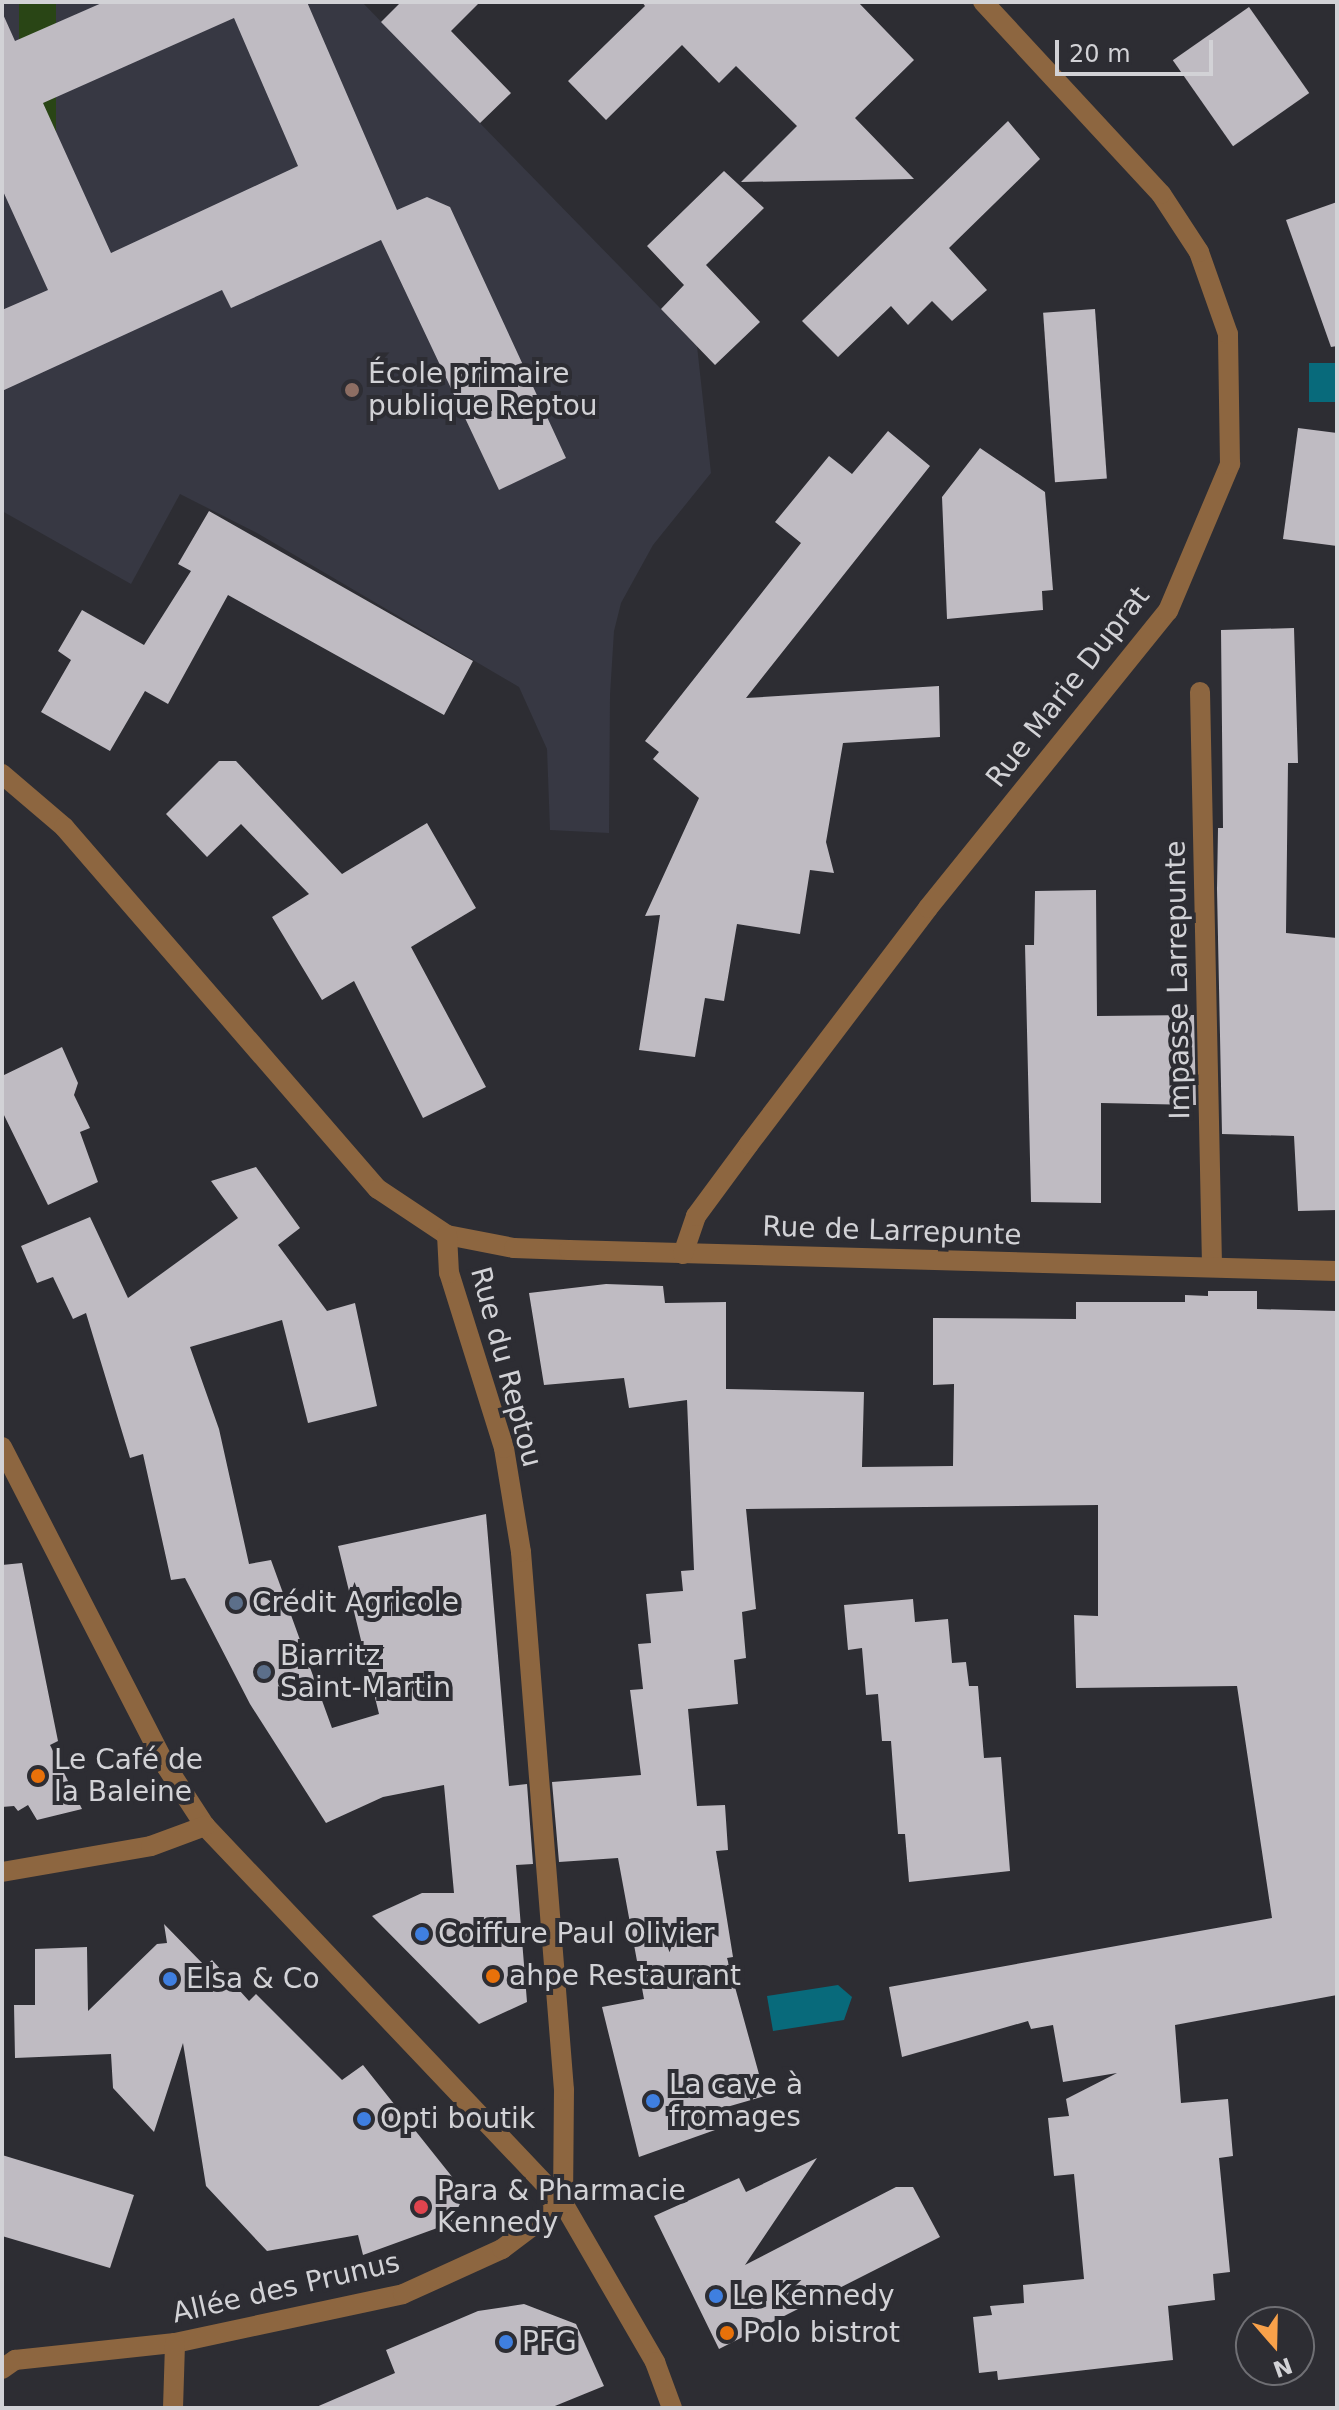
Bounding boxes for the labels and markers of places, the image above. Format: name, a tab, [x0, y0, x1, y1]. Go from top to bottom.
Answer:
place label: École primaire publique Reptou	[368, 357, 598, 423]
marker: École primaire publique Reptou	[343, 381, 361, 399]
place label: Crédit Agricole	[252, 1586, 459, 1620]
marker: Crédit Agricole	[227, 1594, 245, 1612]
place label: Biarritz Saint-Martin	[280, 1639, 451, 1705]
marker: Biarritz Saint-Martin	[255, 1663, 273, 1681]
place label: Le Café de la Baleine	[54, 1743, 203, 1809]
marker: Le Café de la Baleine	[29, 1767, 47, 1785]
place label: Coiffure Paul Olivier	[438, 1917, 714, 1951]
marker: Coiffure Paul Olivier	[413, 1925, 431, 1943]
place label: ahpe Restaurant	[509, 1959, 741, 1993]
place label: Elsa & Co	[186, 1962, 320, 1996]
marker: ahpe Restaurant	[484, 1967, 502, 1985]
marker: Elsa & Co	[161, 1970, 179, 1988]
place label: La cave à fromages	[669, 2068, 803, 2134]
marker: La cave à fromages	[644, 2092, 662, 2110]
place label: Opti boutik	[380, 2102, 535, 2136]
marker: Opti boutik	[355, 2110, 373, 2128]
place label: Para & Pharmacie Kennedy	[437, 2174, 686, 2240]
marker: Para & Pharmacie Kennedy	[412, 2198, 430, 2216]
place label: Le Kennedy	[732, 2279, 894, 2313]
marker: Le Kennedy	[707, 2287, 725, 2305]
place label: Polo bistrot	[743, 2316, 900, 2350]
marker: Polo bistrot	[718, 2324, 736, 2342]
place label: PFG	[522, 2325, 577, 2359]
marker: PFG	[497, 2333, 515, 2351]

